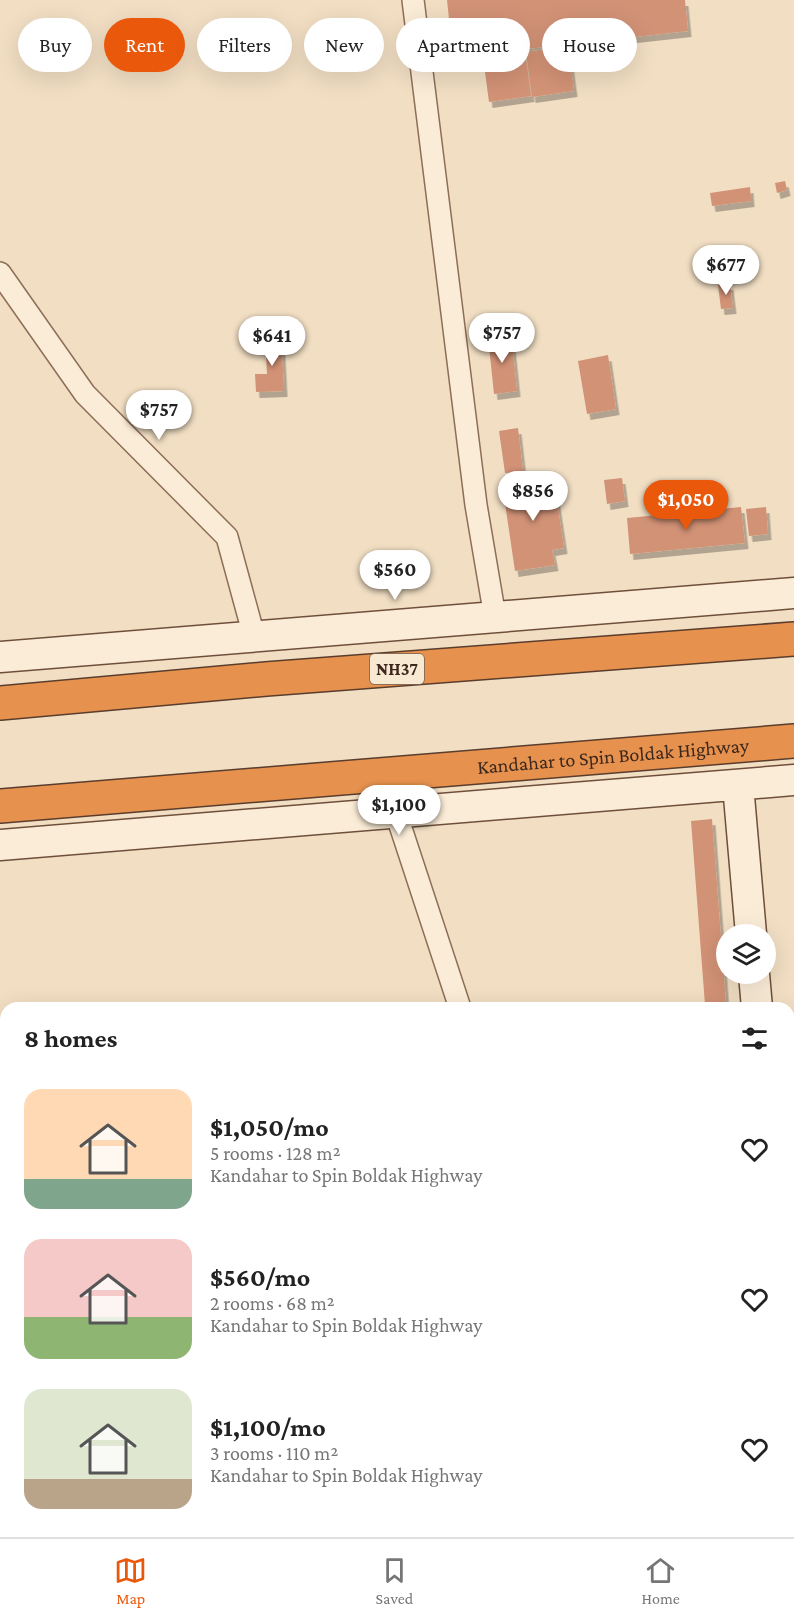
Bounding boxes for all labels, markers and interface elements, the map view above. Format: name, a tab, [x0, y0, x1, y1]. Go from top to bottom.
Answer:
chip: Buy	[18, 18, 92, 72]
chip: Rent	[104, 18, 185, 72]
chip: Filters	[197, 18, 292, 72]
chip: New	[304, 18, 384, 72]
chip: Apartment	[396, 18, 530, 72]
chip: House	[542, 18, 637, 72]
pin: $677	[690, 245, 762, 296]
text: $677	[706, 253, 746, 275]
pin: $757	[466, 313, 538, 364]
pin: $641	[236, 316, 308, 367]
text: $757	[483, 321, 521, 343]
text: $641	[252, 324, 292, 346]
pin: $757	[123, 390, 195, 441]
text: $757	[140, 398, 178, 420]
pin: $856	[497, 471, 569, 522]
text: $856	[512, 479, 554, 501]
pin: $1,050	[637, 480, 735, 531]
text: $1,050	[657, 488, 715, 510]
pin: $560	[359, 550, 431, 601]
text: $560	[374, 558, 416, 580]
road number: NH37	[370, 654, 424, 684]
street label: Kandahar to Spin Boldak Highway	[476, 734, 751, 778]
pin: $1,100	[350, 785, 448, 836]
text: $1,100	[372, 793, 426, 815]
map controls	[716, 924, 776, 984]
button: layers	[716, 924, 776, 984]
icon: filters	[738, 1022, 771, 1055]
text: 8 homes	[24, 1024, 117, 1053]
icon: home	[72, 1113, 144, 1185]
text: $1,050/mo	[210, 1113, 329, 1142]
icon: heart	[738, 1133, 771, 1166]
text: 5 rooms · 128 m²	[210, 1142, 341, 1164]
text: Kandahar to Spin Boldak Highway	[210, 1164, 483, 1186]
icon: home	[72, 1263, 144, 1335]
text: $560/mo	[210, 1263, 310, 1292]
icon: heart	[738, 1283, 771, 1316]
text: 2 rooms · 68 m²	[210, 1292, 335, 1314]
text: Kandahar to Spin Boldak Highway	[210, 1314, 483, 1336]
icon: home	[72, 1413, 144, 1485]
text: $1,100/mo	[210, 1413, 326, 1442]
icon: heart	[738, 1433, 771, 1466]
text: 3 rooms · 110 m²	[210, 1442, 338, 1464]
text: Kandahar to Spin Boldak Highway	[210, 1464, 483, 1486]
tab: Map	[114, 1554, 147, 1607]
tab: Saved	[376, 1554, 413, 1607]
tab: Home	[641, 1554, 680, 1607]

